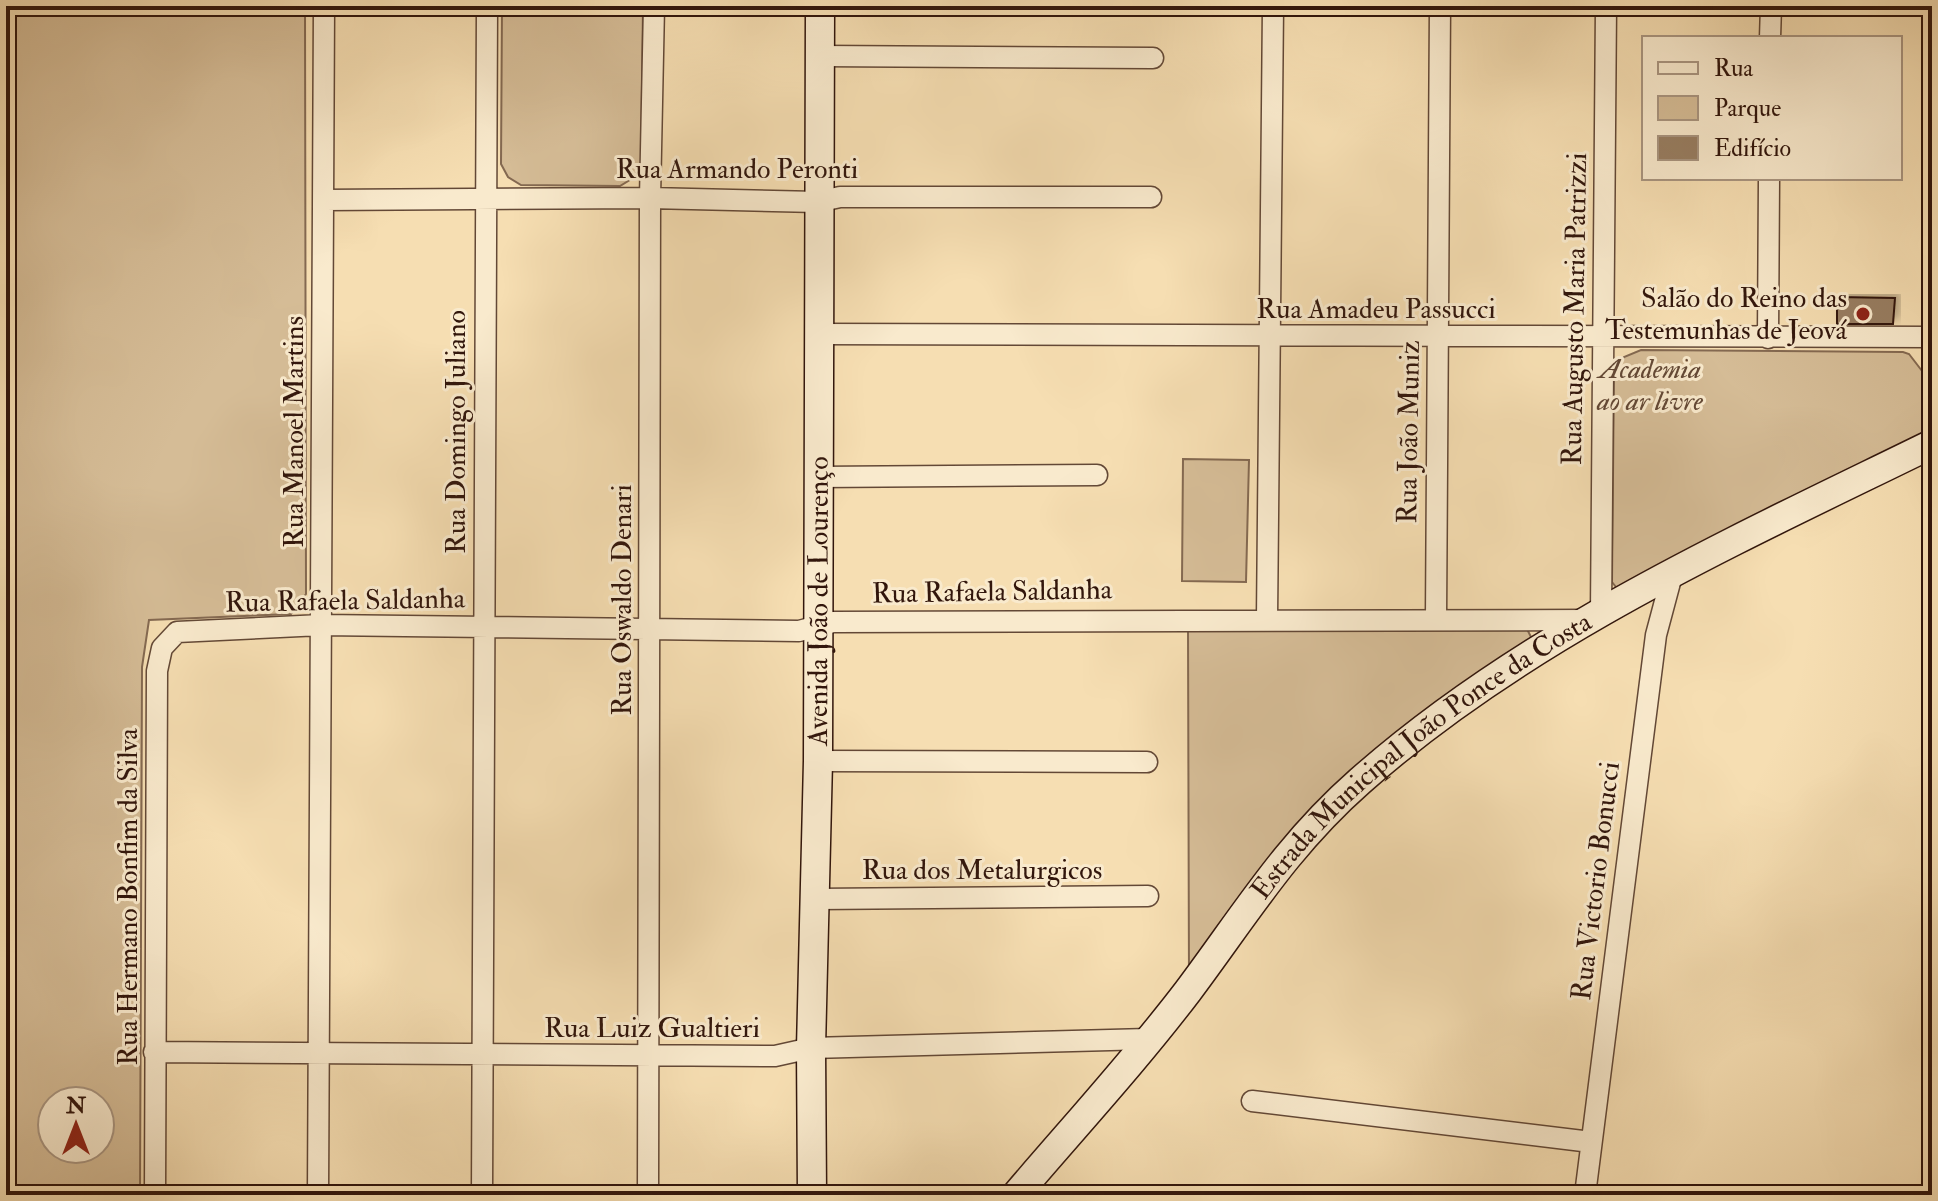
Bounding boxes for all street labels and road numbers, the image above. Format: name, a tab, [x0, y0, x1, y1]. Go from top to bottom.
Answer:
street label: Rua Armando Peronti	[616, 152, 858, 187]
street label: Rua Augusto Maria Patrizzi	[1555, 152, 1595, 466]
street label: Rua Amadeu Passucci	[1256, 292, 1496, 327]
street label: Rua Domingo Juliano	[439, 310, 474, 554]
street label: Rua Manoel Martins	[277, 316, 312, 548]
street label: Rua João Muniz	[1390, 340, 1428, 524]
street label: Avenida João de Lourenço	[801, 456, 836, 747]
street label: Rua Oswaldo Denari	[605, 484, 640, 716]
street label: Rua Rafaela Saldanha	[872, 572, 1113, 612]
street label: Rua Rafaela Saldanha	[225, 581, 466, 621]
street label: Estrada Municipal João Ponce da Costa	[1243, 604, 1598, 906]
street label: Rua Hermano Bonfim da Silva	[111, 728, 146, 1066]
street label: Rua Victorio Bonucci	[1564, 760, 1628, 1002]
street label: Rua dos Metalurgicos	[862, 853, 1102, 888]
street label: Rua Luiz Gualtieri	[544, 1011, 760, 1046]

